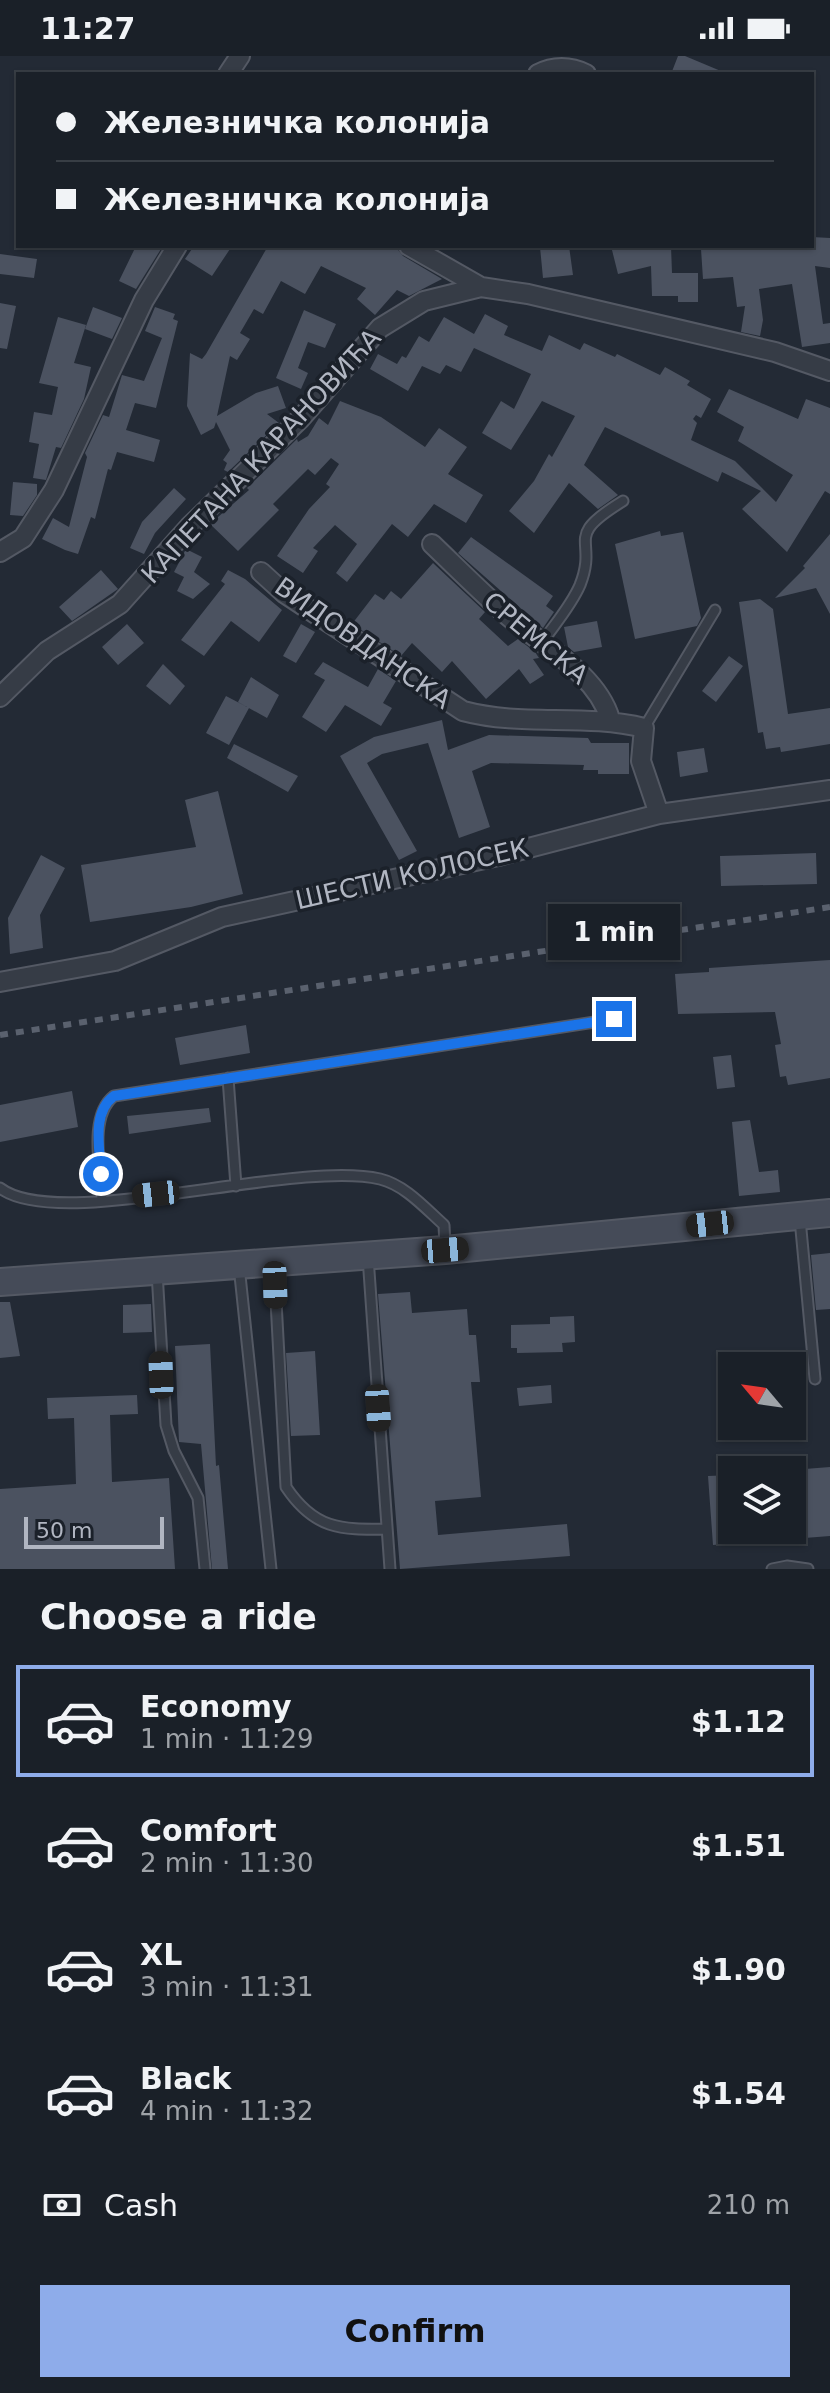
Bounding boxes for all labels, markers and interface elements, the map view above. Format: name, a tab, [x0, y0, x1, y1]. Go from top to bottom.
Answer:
text: 11:27	[40, 11, 136, 46]
text: Железничка колонија	[104, 105, 490, 140]
text: Железничка колонија	[104, 182, 490, 217]
street label: КАПЕТАНА КАРАНОВИЋА	[135, 322, 387, 589]
street label: ВИДОВДАНСКА	[269, 571, 457, 715]
street label: СРЕМСКА	[478, 586, 594, 690]
street label: ШЕСТИ КОЛОСЕК	[293, 833, 531, 915]
callout: 1 min	[548, 903, 680, 959]
text: 1 min	[573, 917, 655, 947]
route end	[596, 1001, 632, 1037]
route start	[83, 1156, 119, 1192]
car	[131, 1180, 181, 1208]
car	[685, 1210, 735, 1238]
car	[420, 1236, 470, 1264]
car	[262, 1261, 288, 1309]
car	[148, 1351, 174, 1399]
north arrow	[718, 1352, 806, 1440]
map controls	[718, 1352, 806, 1544]
car	[364, 1383, 392, 1433]
button: layers	[718, 1456, 806, 1544]
scale bar	[24, 1513, 164, 1549]
text: 50 m	[36, 1518, 92, 1543]
text: Choose a ride	[40, 1596, 317, 1637]
icon: car	[44, 1685, 116, 1757]
text: Economy	[140, 1689, 292, 1724]
text: $1.12	[691, 1704, 786, 1739]
text: 1 min · 11:29	[140, 1724, 314, 1754]
icon: car	[44, 1809, 116, 1881]
text: Comfort	[140, 1813, 277, 1848]
text: $1.51	[691, 1828, 786, 1863]
text: 2 min · 11:30	[140, 1848, 314, 1878]
icon: car	[44, 1933, 116, 2005]
text: XL	[140, 1937, 182, 1972]
text: $1.90	[691, 1952, 786, 1987]
text: 3 min · 11:31	[140, 1972, 314, 2002]
icon: car	[44, 2057, 116, 2129]
text: Black	[140, 2061, 231, 2096]
text: $1.54	[691, 2076, 786, 2111]
text: 4 min · 11:32	[140, 2096, 314, 2126]
icon: cash	[40, 2183, 84, 2227]
text: Cash	[104, 2188, 178, 2223]
text: 210 m	[707, 2190, 790, 2220]
button: Confirm	[40, 2285, 790, 2377]

